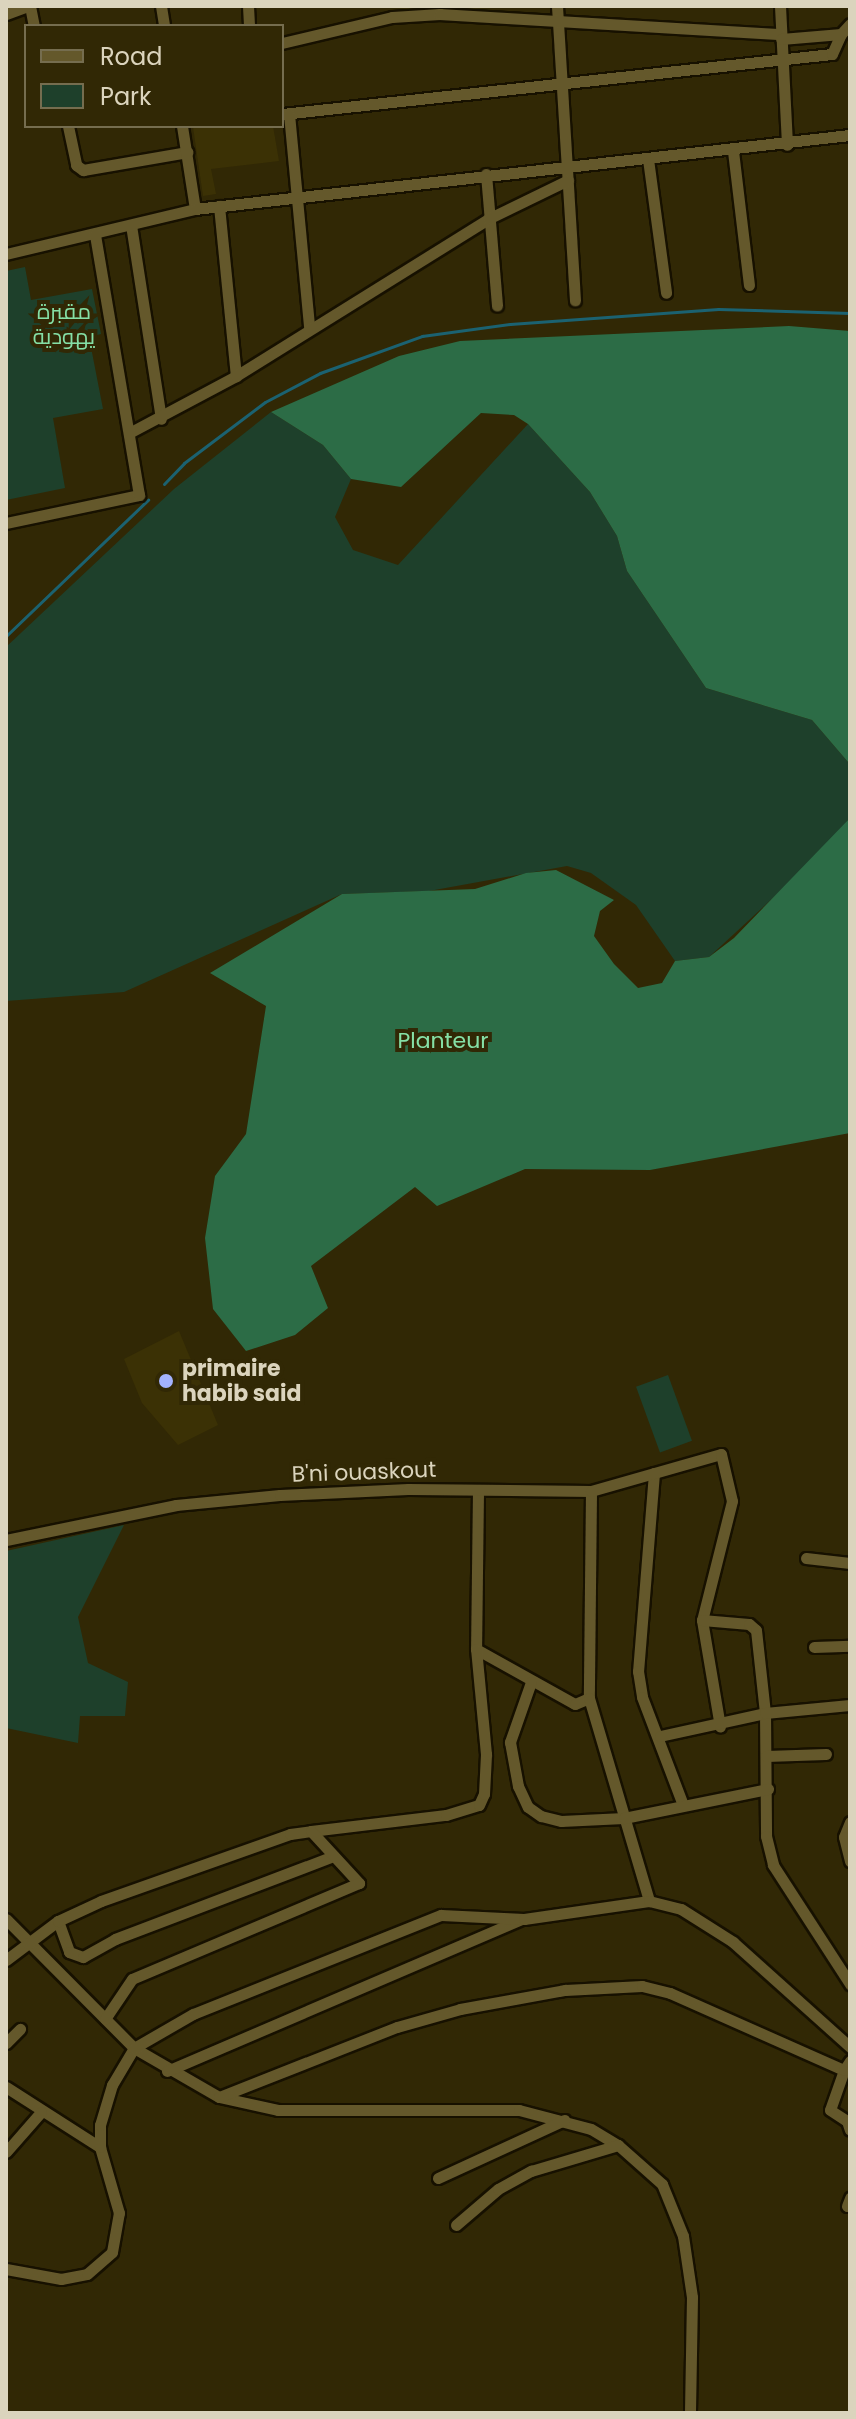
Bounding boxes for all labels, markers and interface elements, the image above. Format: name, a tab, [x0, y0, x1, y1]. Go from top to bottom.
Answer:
legend	[24, 24, 284, 128]
text: Road	[100, 40, 162, 73]
text: Park	[100, 80, 151, 113]
park label: مقبرة يهودية	[33, 298, 95, 350]
park label: Planteur	[397, 1028, 489, 1054]
place label: primaire habib said	[182, 1355, 301, 1406]
marker: primaire habib said	[157, 1372, 175, 1390]
street label: B'ni ouaskout	[291, 1456, 437, 1488]

